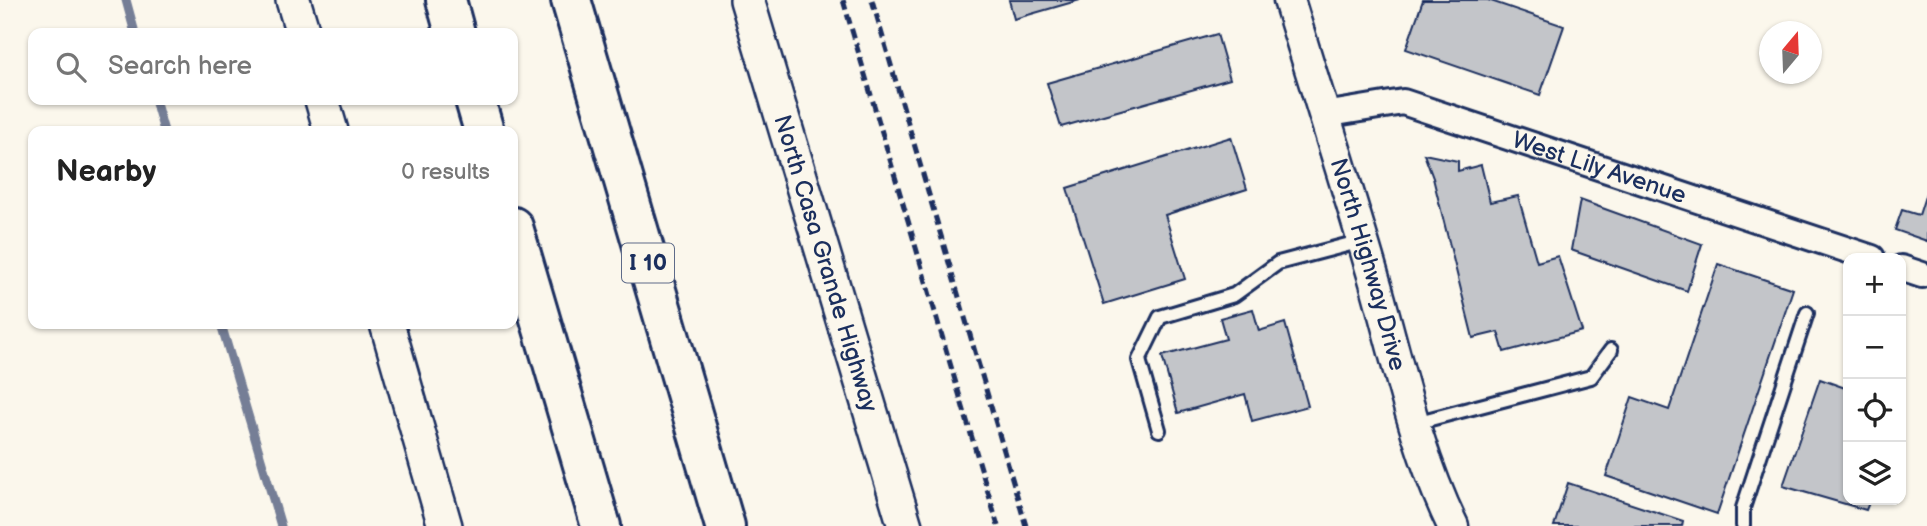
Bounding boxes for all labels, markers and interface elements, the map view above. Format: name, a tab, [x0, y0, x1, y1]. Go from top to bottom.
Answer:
north arrow	[1759, 21, 1822, 84]
search box	[28, 28, 518, 105]
icon: search	[52, 48, 90, 86]
text: Search here	[108, 51, 252, 82]
street label: North Casa Grande Highway	[768, 111, 884, 416]
street label: West Lily Avenue	[1509, 125, 1690, 210]
text: Nearby	[56, 154, 156, 190]
street label: North Highway Drive	[1324, 155, 1413, 374]
text: 0 results	[401, 158, 490, 186]
road number: I 10	[622, 244, 674, 282]
map controls	[1843, 253, 1906, 505]
button: +	[1843, 253, 1906, 316]
button: −	[1843, 316, 1906, 379]
button: locate	[1843, 379, 1906, 442]
button: layers	[1843, 442, 1906, 505]

